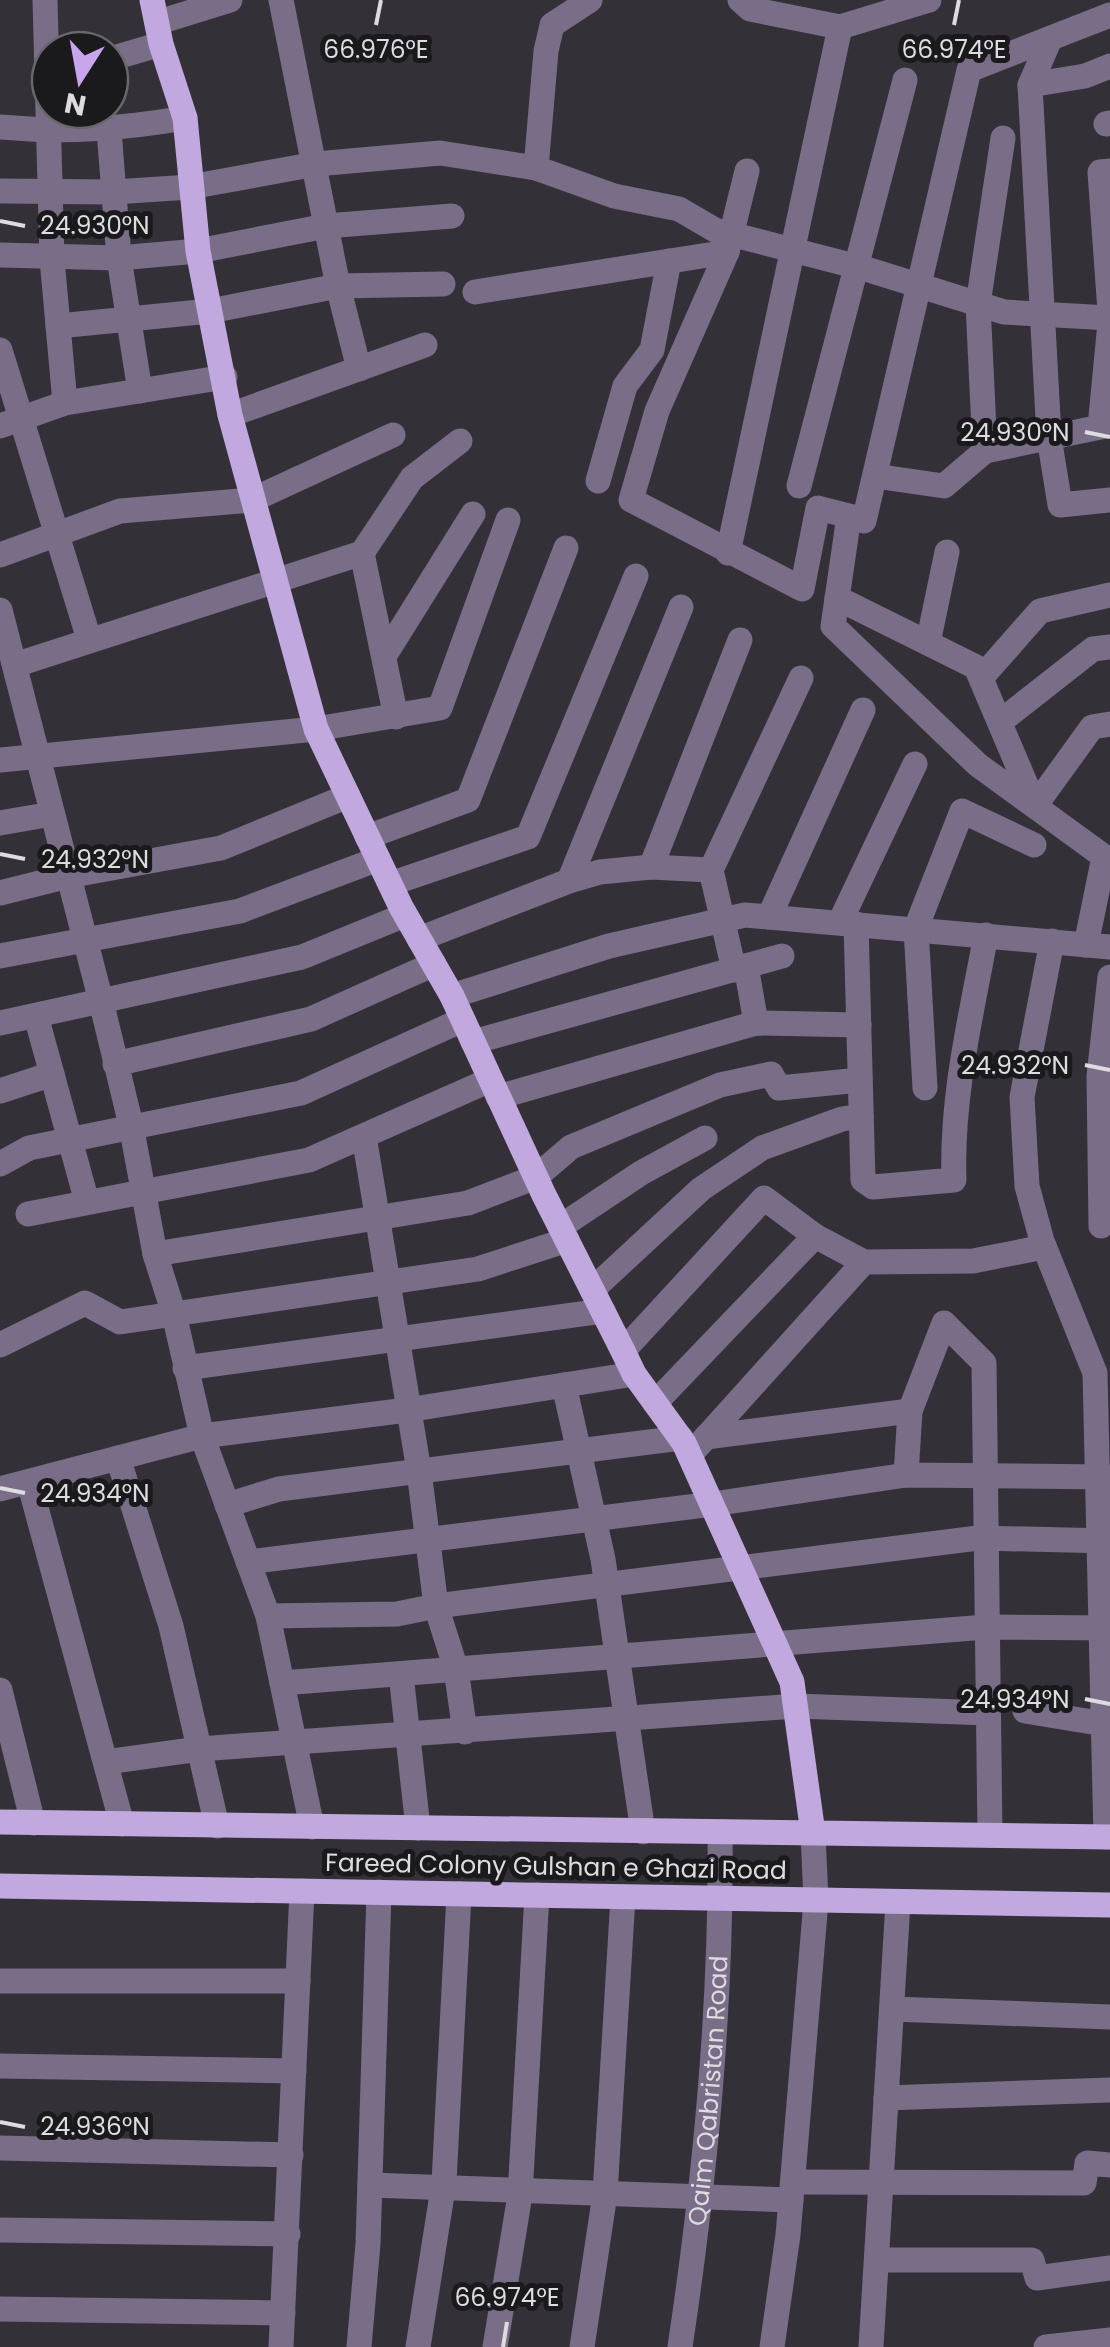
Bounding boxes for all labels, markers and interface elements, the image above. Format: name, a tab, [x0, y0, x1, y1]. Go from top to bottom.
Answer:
north arrow	[30, 30, 130, 130]
text: 66.976°E	[323, 32, 429, 67]
text: 66.974°E	[901, 32, 1007, 67]
text: N	[61, 83, 89, 125]
text: 24.930°N	[40, 208, 150, 243]
text: 24.930°N	[960, 415, 1070, 450]
text: 24.932°N	[41, 842, 149, 877]
text: 24.932°N	[961, 1048, 1069, 1083]
text: 24.934°N	[40, 1476, 150, 1511]
text: 24.934°N	[960, 1682, 1070, 1717]
street label: Fareed Colony Gulshan e Ghazi Road	[325, 1845, 787, 1888]
street label: Qaim Qabristan Road	[680, 1955, 736, 2228]
text: 24.936°N	[40, 2109, 150, 2144]
text: 66.974°E	[454, 2280, 560, 2315]

